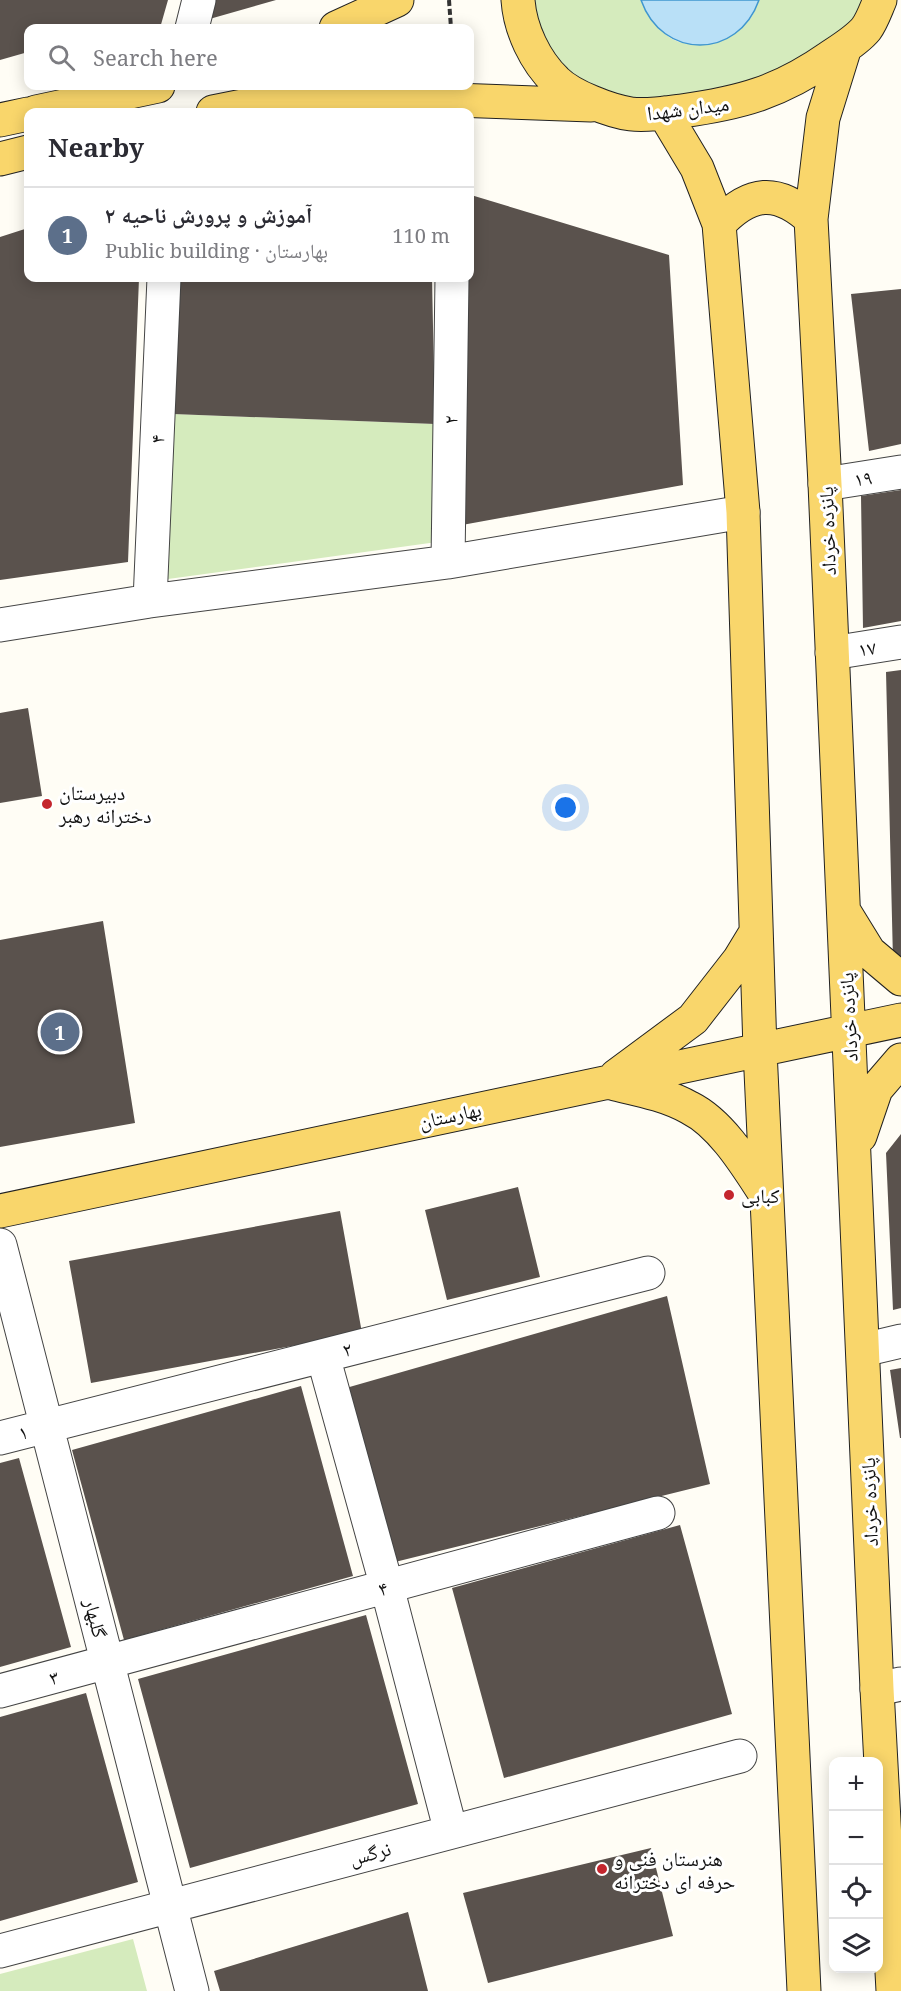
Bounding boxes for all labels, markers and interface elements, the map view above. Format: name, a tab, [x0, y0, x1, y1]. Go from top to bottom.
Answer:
search box	[24, 24, 474, 90]
icon: search	[45, 41, 78, 74]
text: Search here	[93, 42, 218, 72]
street label: میدان شهدا	[645, 90, 731, 126]
text: Nearby	[48, 129, 144, 165]
text: آموزش و پرورش ناحیه ۲	[105, 199, 312, 229]
text: 1	[62, 222, 73, 249]
text: 110 m	[392, 222, 450, 249]
text: Public building · بهارستان	[105, 237, 328, 264]
street label: ۲	[436, 415, 464, 425]
street label: ۴	[143, 434, 171, 444]
street label: ۱۹	[852, 463, 874, 493]
street label: پانزده خرداد	[812, 486, 842, 576]
street label: ۱۷	[856, 633, 878, 663]
place label: دبیرستان دخترانه رهبر	[58, 779, 152, 829]
your location	[551, 793, 580, 822]
marker: دبیرستان دخترانه رهبر	[40, 797, 54, 811]
street label: پانزده خرداد	[832, 972, 864, 1062]
pin: 1	[40, 1010, 80, 1054]
street label: بهارستان	[416, 1095, 484, 1135]
place label: کبابی	[741, 1182, 779, 1209]
marker: کبابی	[722, 1188, 736, 1202]
street label: ۲	[339, 1335, 355, 1363]
street label: ۱	[15, 1418, 31, 1446]
street label: پانزده خرداد	[854, 1457, 884, 1547]
street label: ۴	[375, 1574, 391, 1602]
street label: گلبهار	[78, 1595, 114, 1641]
street label: ۳	[46, 1663, 62, 1691]
map controls	[829, 1757, 883, 1973]
button: +	[829, 1757, 883, 1811]
button: −	[829, 1811, 883, 1865]
street label: نرگس	[346, 1834, 394, 1872]
place label: هنرستان فنی و حرفه ای دخترانه	[614, 1845, 736, 1895]
marker: هنرستان فنی و حرفه ای دخترانه	[595, 1862, 609, 1876]
button: locate	[829, 1865, 883, 1919]
button: layers	[829, 1919, 883, 1973]

